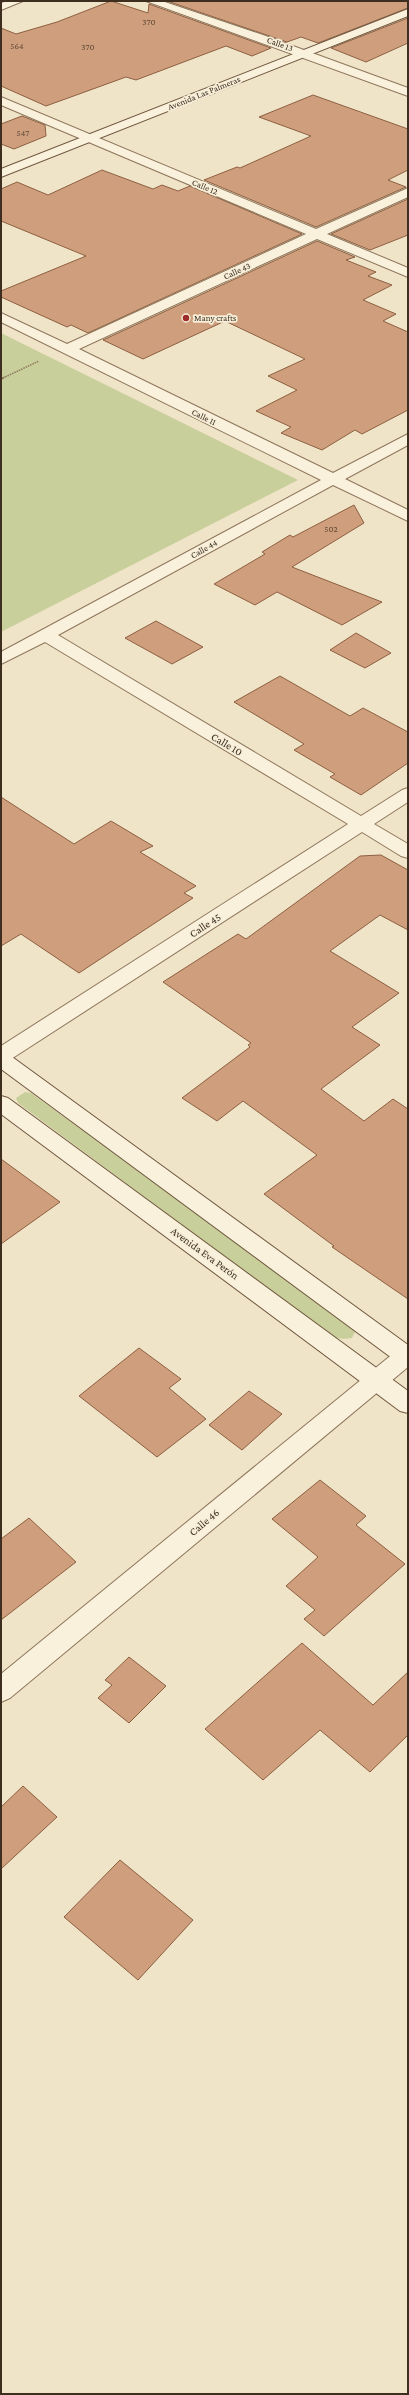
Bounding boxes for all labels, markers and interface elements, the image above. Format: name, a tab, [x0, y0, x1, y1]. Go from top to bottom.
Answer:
house number: 370	[142, 17, 156, 27]
street label: Calle 13	[266, 35, 294, 53]
house number: 564	[10, 41, 24, 51]
house number: 370	[81, 42, 95, 52]
street label: Avenida Las Palmeras	[166, 74, 242, 112]
house number: 547	[17, 128, 29, 138]
street label: Calle 12	[191, 177, 219, 197]
street label: Calle 43	[222, 260, 252, 282]
marker: Many crafts	[181, 313, 191, 323]
place label: Many crafts	[194, 313, 237, 323]
street label: Calle 11	[190, 407, 218, 427]
house number: 502	[324, 524, 338, 534]
street label: Calle 44	[189, 537, 219, 560]
street label: Calle 10	[209, 730, 245, 758]
street label: Calle 45	[187, 910, 223, 940]
street label: Avenida Eva Perón	[169, 1224, 241, 1282]
street label: Calle 46	[187, 1506, 221, 1538]

